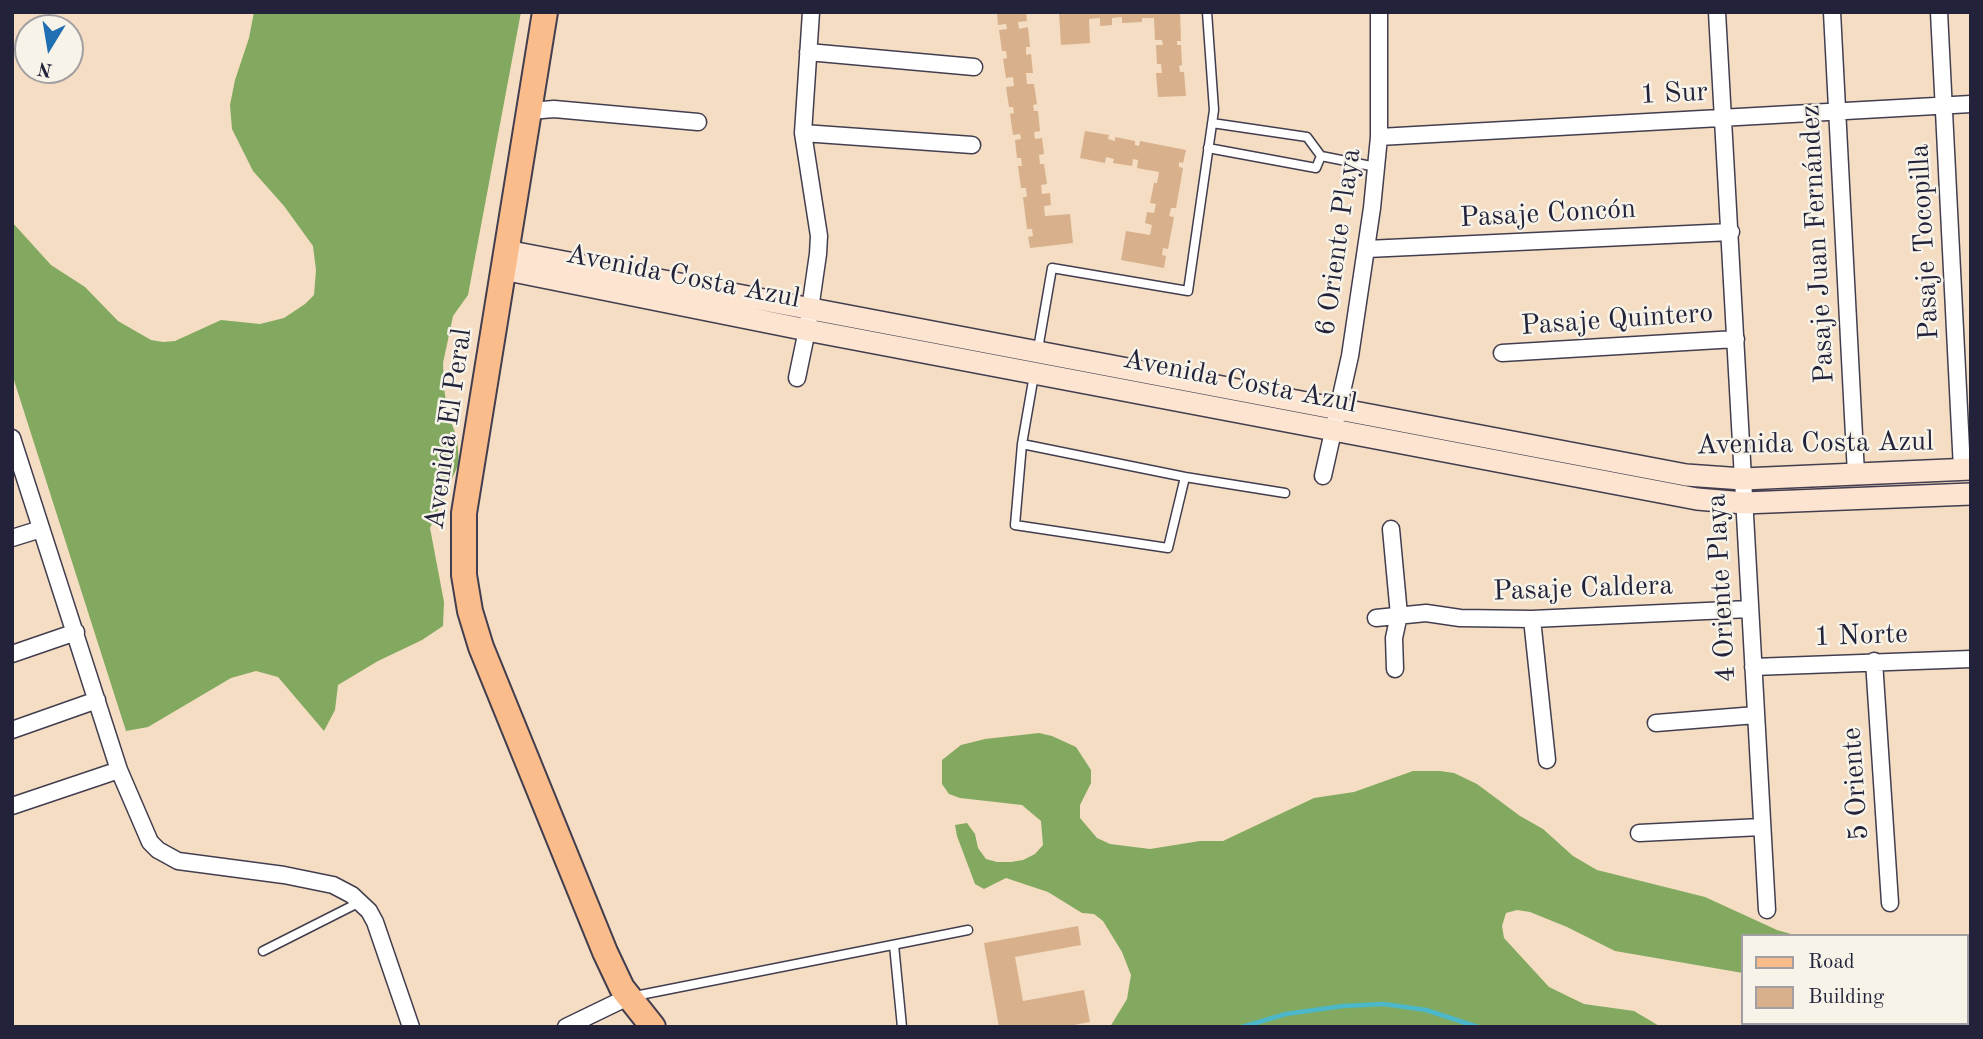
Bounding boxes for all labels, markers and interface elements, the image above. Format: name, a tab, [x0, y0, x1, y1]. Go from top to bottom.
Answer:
north arrow	[14, 14, 84, 84]
text: N	[36, 57, 54, 79]
street label: 1 Sur	[1639, 75, 1709, 113]
street label: Pasaje Juan Fernández	[1794, 104, 1842, 384]
street label: Pasaje Tocopilla	[1903, 143, 1947, 341]
street label: 6 Oriente Playa	[1309, 146, 1369, 338]
street label: Pasaje Concón	[1459, 193, 1637, 235]
street label: Avenida Costa Azul	[563, 238, 803, 316]
street label: Pasaje Quintero	[1520, 297, 1714, 343]
street label: Avenida El Peral	[418, 326, 480, 532]
street label: Avenida Costa Azul	[1120, 343, 1360, 421]
street label: Avenida Costa Azul	[1696, 425, 1934, 463]
street label: 4 Oriente Playa	[1700, 493, 1744, 683]
street label: Pasaje Caldera	[1492, 569, 1674, 609]
street label: 1 Norte	[1814, 618, 1908, 654]
street label: 5 Oriente	[1835, 726, 1877, 842]
legend	[1742, 934, 1969, 1025]
text: Road	[1808, 952, 1855, 973]
text: Building	[1808, 987, 1884, 1008]

